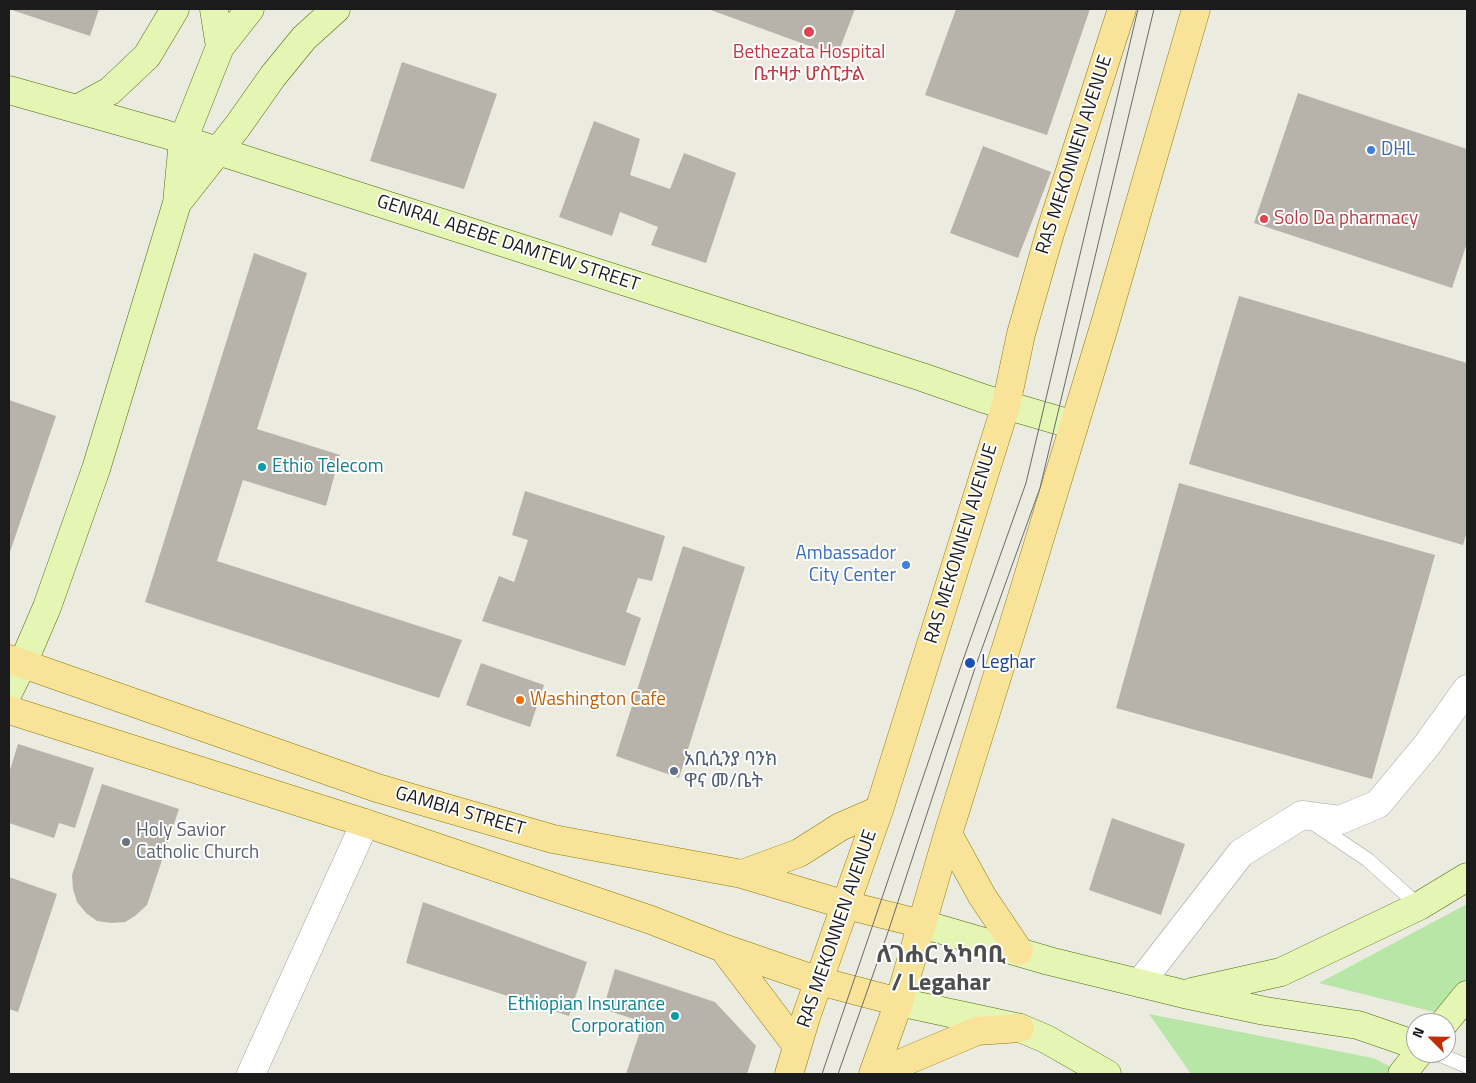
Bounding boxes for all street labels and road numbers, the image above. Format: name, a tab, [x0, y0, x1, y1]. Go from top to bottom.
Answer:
street label: RAS MEKONNEN AVENUE	[1032, 53, 1118, 257]
street label: GENRAL ABEBE DAMTEW STREET	[374, 191, 642, 297]
street label: RAS MEKONNEN AVENUE	[921, 441, 1003, 647]
street label: GAMBIA STREET	[393, 783, 527, 841]
street label: RAS MEKONNEN AVENUE	[793, 827, 883, 1031]

